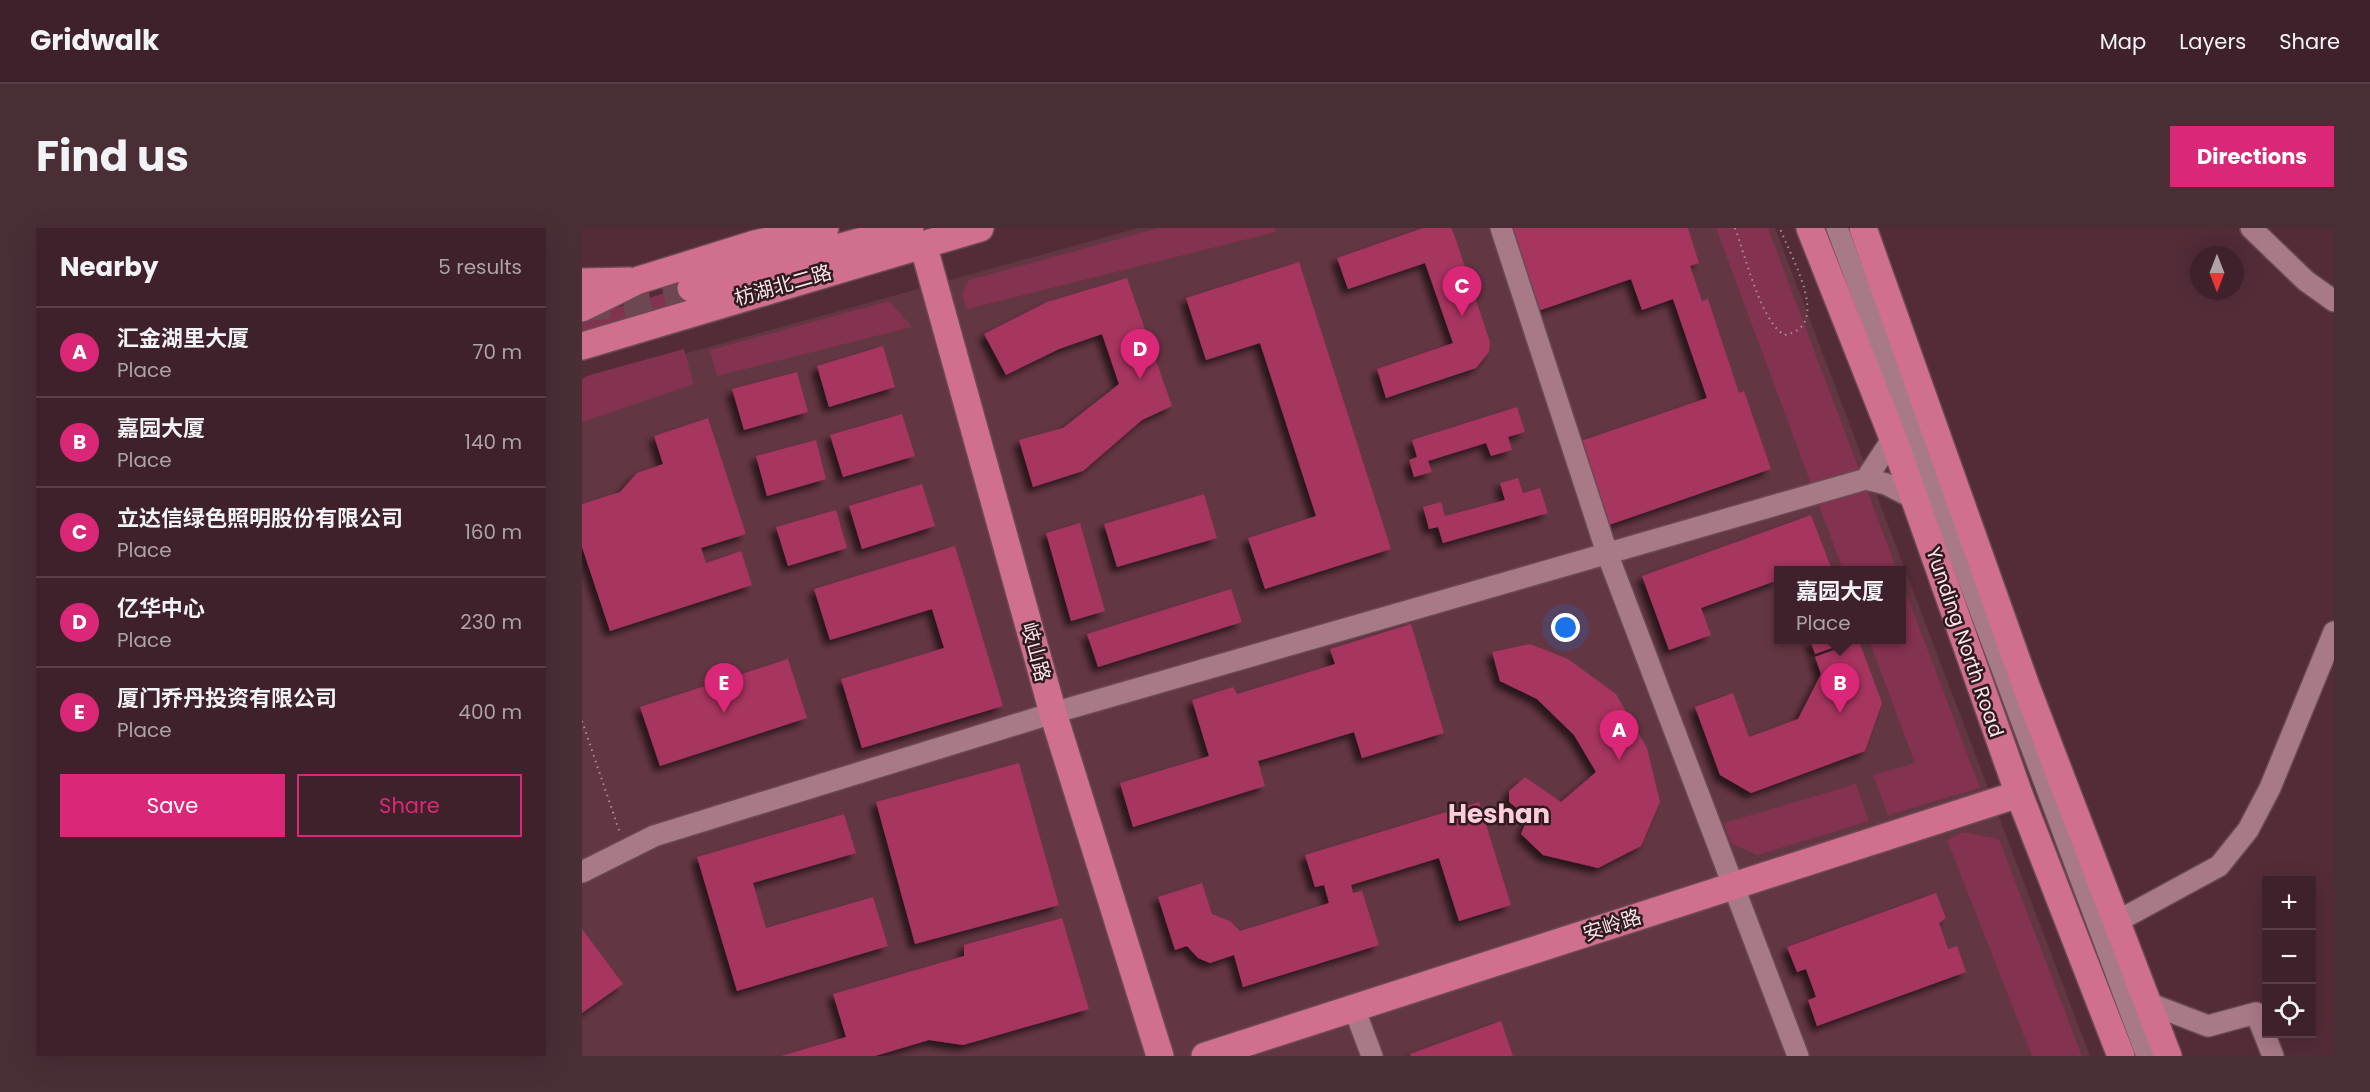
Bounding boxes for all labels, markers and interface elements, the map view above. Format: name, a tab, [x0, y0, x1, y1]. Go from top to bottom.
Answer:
text: Gridwalk	[30, 21, 159, 60]
text: Map	[2100, 27, 2146, 56]
text: Layers	[2179, 27, 2246, 56]
text: Share	[2279, 27, 2340, 56]
button: Directions	[2170, 126, 2334, 187]
text: Find us	[36, 127, 189, 186]
north arrow	[2190, 246, 2244, 300]
text: Nearby	[60, 249, 158, 285]
text: 5 results	[438, 253, 522, 281]
street label: 枋湖北二路	[731, 258, 835, 312]
pin: C	[1442, 266, 1482, 316]
text: 汇金湖里大厦	[117, 323, 249, 354]
pin: D	[1120, 330, 1160, 379]
text: A	[72, 338, 87, 366]
text: 70 m	[473, 338, 522, 366]
text: Place	[117, 356, 172, 384]
text: 嘉园大厦	[117, 413, 205, 444]
text: B	[73, 428, 86, 456]
text: 140 m	[465, 428, 522, 456]
text: Place	[117, 446, 172, 474]
text: 立达信绿色照明股份有限公司	[117, 503, 403, 534]
text: C	[72, 518, 87, 546]
text: 160 m	[464, 518, 522, 546]
text: Place	[117, 536, 172, 564]
street label: Yunding North Road	[1919, 543, 2011, 741]
popup	[1774, 566, 1906, 644]
text: 嘉园大厦	[1796, 576, 1884, 607]
text: 亿华中心	[117, 593, 205, 624]
text: D	[72, 608, 87, 636]
text: 230 m	[460, 608, 522, 636]
text: Place	[1796, 609, 1851, 637]
your location	[1551, 613, 1580, 642]
street label: 岐山路	[1015, 619, 1057, 685]
text: Place	[117, 626, 172, 654]
pin: E	[704, 664, 744, 713]
pin: B	[1820, 664, 1860, 713]
text: 厦门乔丹投资有限公司	[117, 683, 337, 714]
text: E	[74, 698, 85, 726]
text: 400 m	[458, 698, 522, 726]
pin: A	[1600, 710, 1638, 760]
text: Place	[117, 716, 172, 744]
button: Save	[60, 774, 285, 837]
button: Share	[297, 774, 522, 837]
district label: Heshan	[1448, 796, 1550, 832]
map controls	[2262, 876, 2316, 1038]
button: +	[2262, 876, 2316, 930]
street label: 安岭路	[1579, 902, 1645, 948]
button: −	[2262, 930, 2316, 984]
button: locate	[2262, 984, 2316, 1038]

